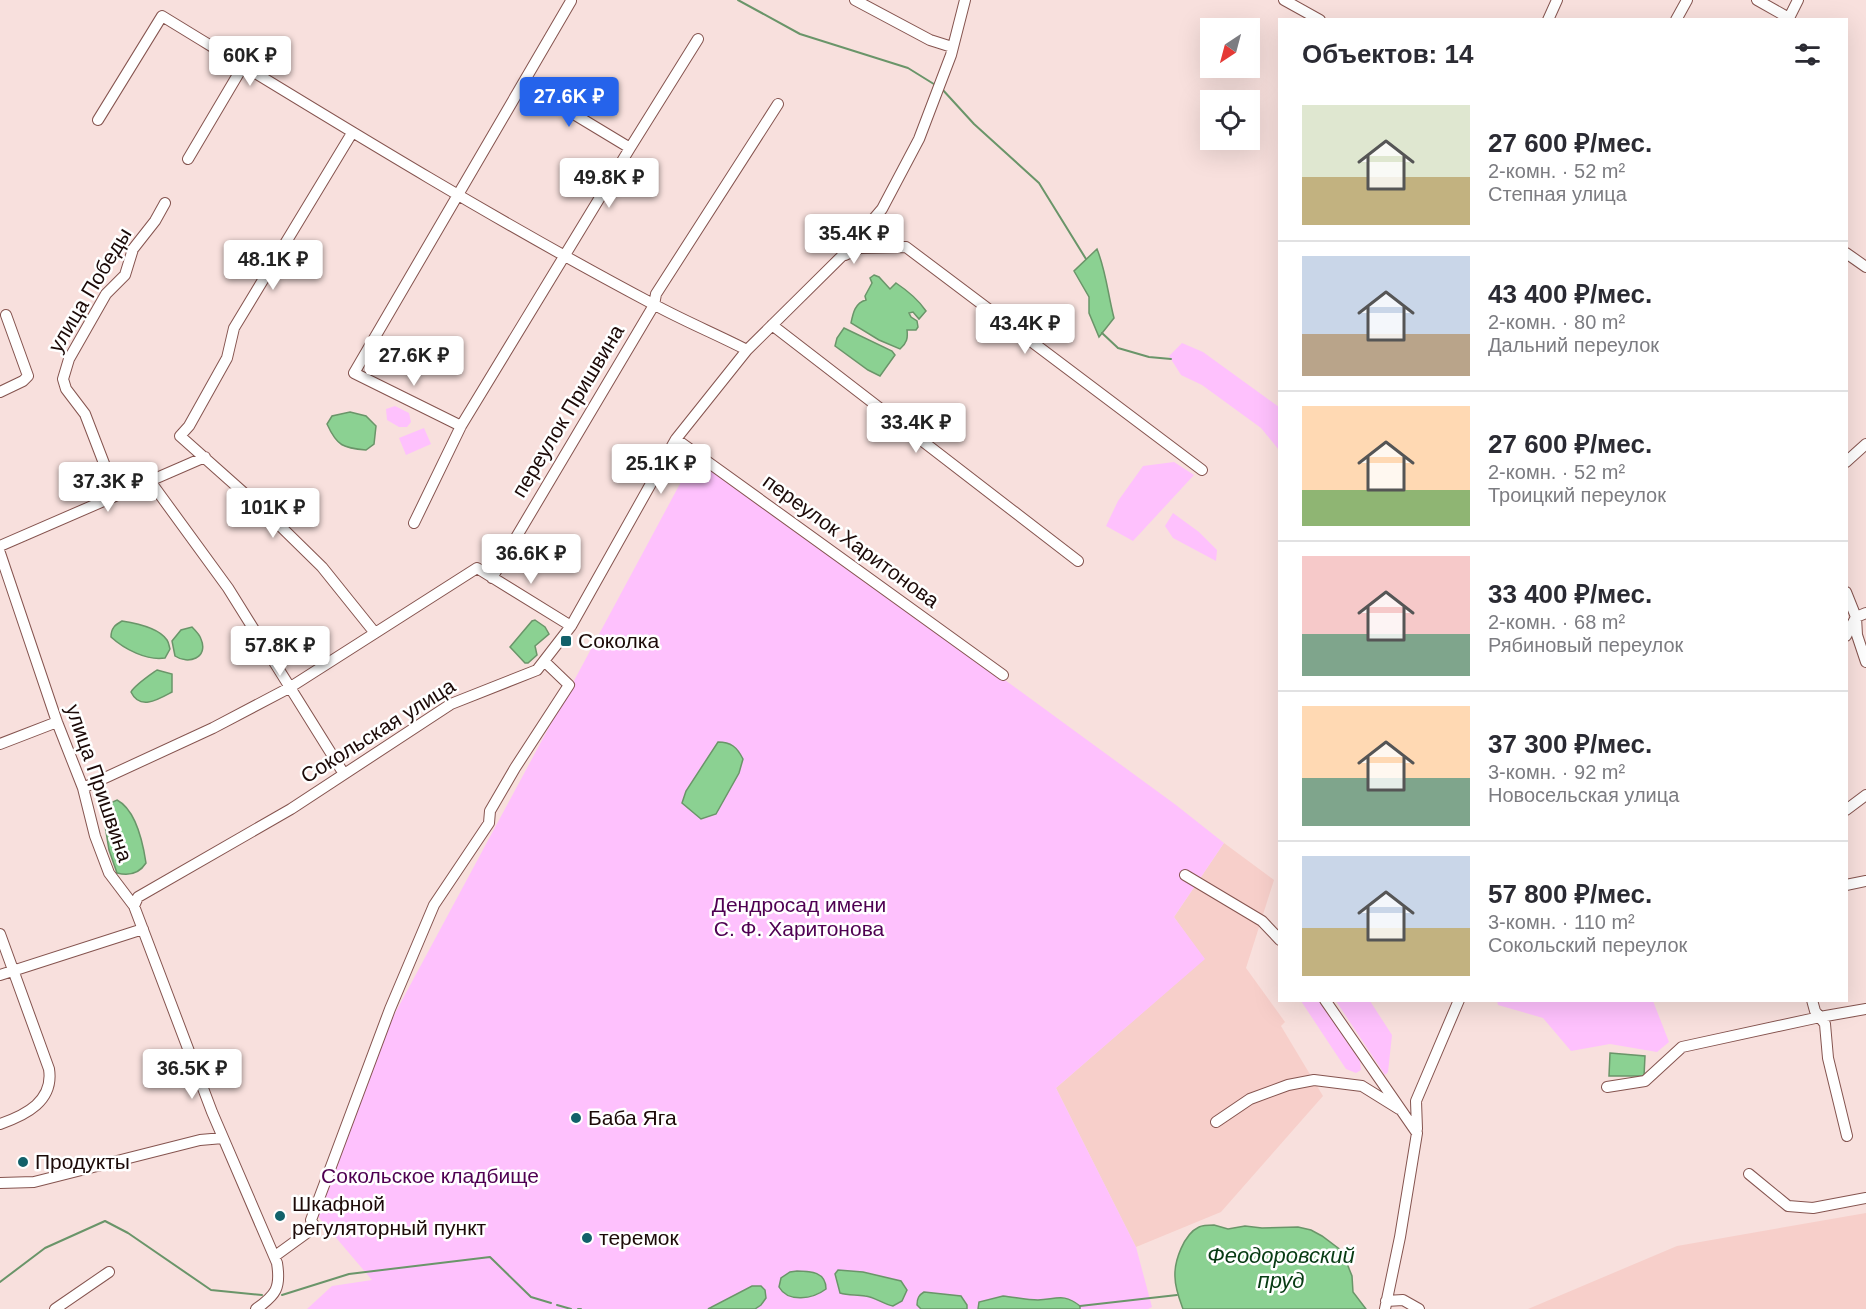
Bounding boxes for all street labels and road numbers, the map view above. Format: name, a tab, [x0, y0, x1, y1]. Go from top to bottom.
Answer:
street label: улица Победы	[43, 224, 136, 356]
street label: переулок Пришвина	[507, 320, 628, 501]
street label: переулок Харитонова	[759, 469, 944, 612]
street label: Сокольская улица	[296, 674, 459, 787]
street label: улица Пришвина	[62, 701, 137, 865]

